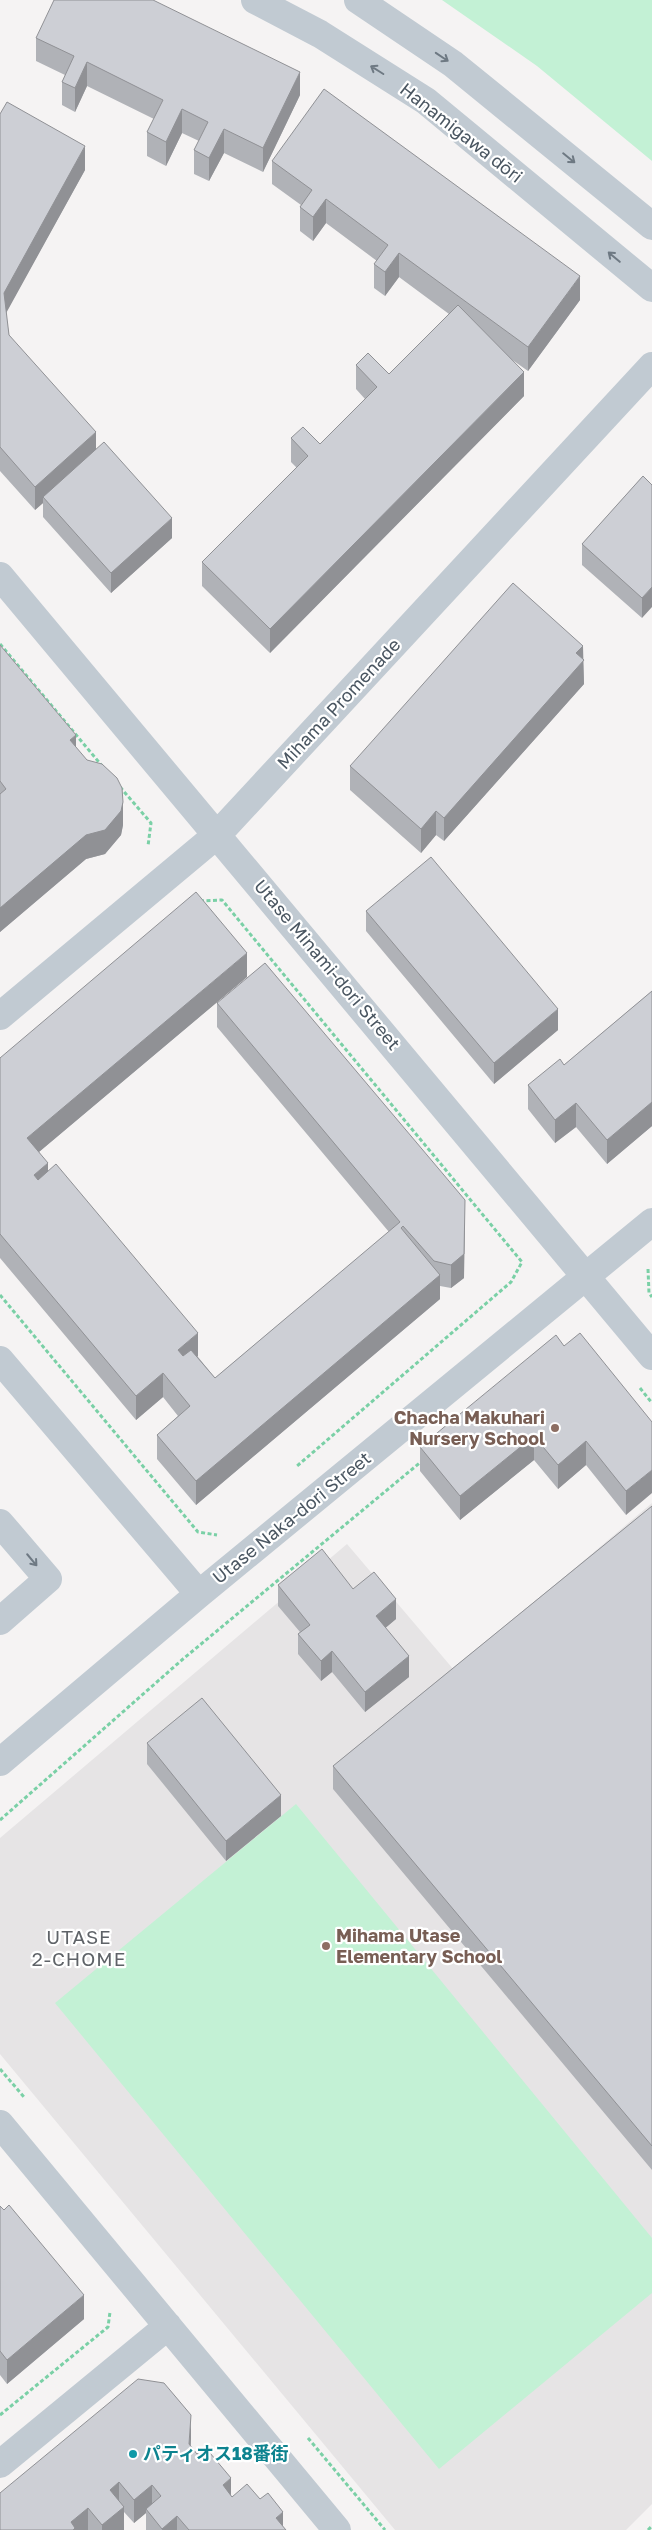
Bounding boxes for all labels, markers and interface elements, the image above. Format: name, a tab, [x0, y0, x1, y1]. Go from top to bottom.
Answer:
one-way arrow	[435, 52, 449, 62]
one-way arrow	[370, 65, 384, 75]
street label: Hanamigawa dōri	[396, 78, 527, 187]
one-way arrow	[562, 153, 575, 164]
one-way arrow	[608, 251, 621, 262]
street label: Mihama Promenade	[272, 633, 405, 773]
street label: Utase Minami-dori Street	[250, 875, 405, 1054]
place label: Chacha Makuhari Nursery School	[394, 1406, 545, 1449]
marker: Chacha Makuhari Nursery School	[549, 1422, 561, 1434]
street label: Utase Naka-dori Street	[208, 1447, 375, 1588]
one-way arrow	[26, 1554, 37, 1567]
place label: Mihama Utase Elementary School	[336, 1924, 502, 1967]
district label: UTASE 2-CHOME	[32, 1925, 126, 1970]
marker: Mihama Utase Elementary School	[320, 1940, 332, 1952]
place label: パティオス18番街	[143, 2442, 289, 2464]
marker: パティオス18番街	[127, 2448, 139, 2460]

